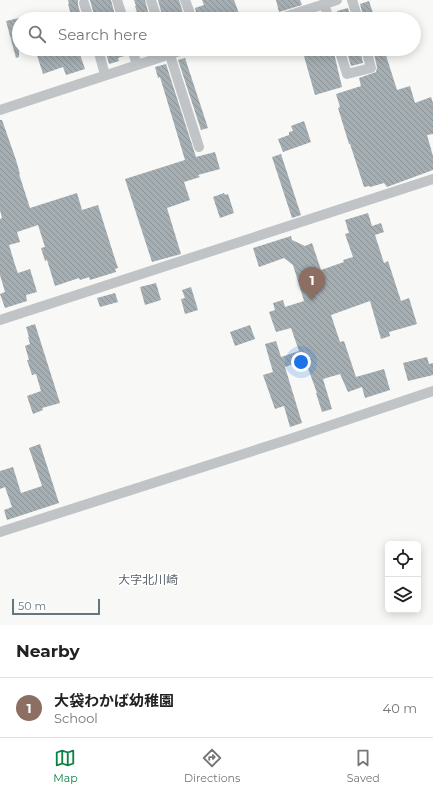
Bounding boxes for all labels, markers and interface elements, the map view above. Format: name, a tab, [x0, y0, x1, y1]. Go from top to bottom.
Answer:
search box	[12, 12, 421, 56]
icon: search	[26, 23, 48, 45]
text: Search here	[58, 25, 147, 44]
pin: 1	[299, 267, 325, 300]
your location	[291, 352, 311, 372]
map controls	[385, 541, 421, 613]
button: locate	[385, 541, 421, 577]
district label: 大字北川崎	[118, 572, 178, 587]
button: layers	[385, 577, 421, 613]
scale bar	[12, 597, 100, 616]
text: 50 m	[18, 599, 46, 613]
text: Nearby	[16, 641, 80, 661]
text: 大袋わかば幼稚園	[54, 691, 174, 710]
text: 1	[26, 700, 32, 716]
text: 40 m	[383, 700, 417, 716]
text: School	[54, 710, 98, 726]
tab: Map	[53, 747, 78, 785]
tab: Directions	[184, 747, 240, 785]
tab: Saved	[347, 747, 380, 785]

